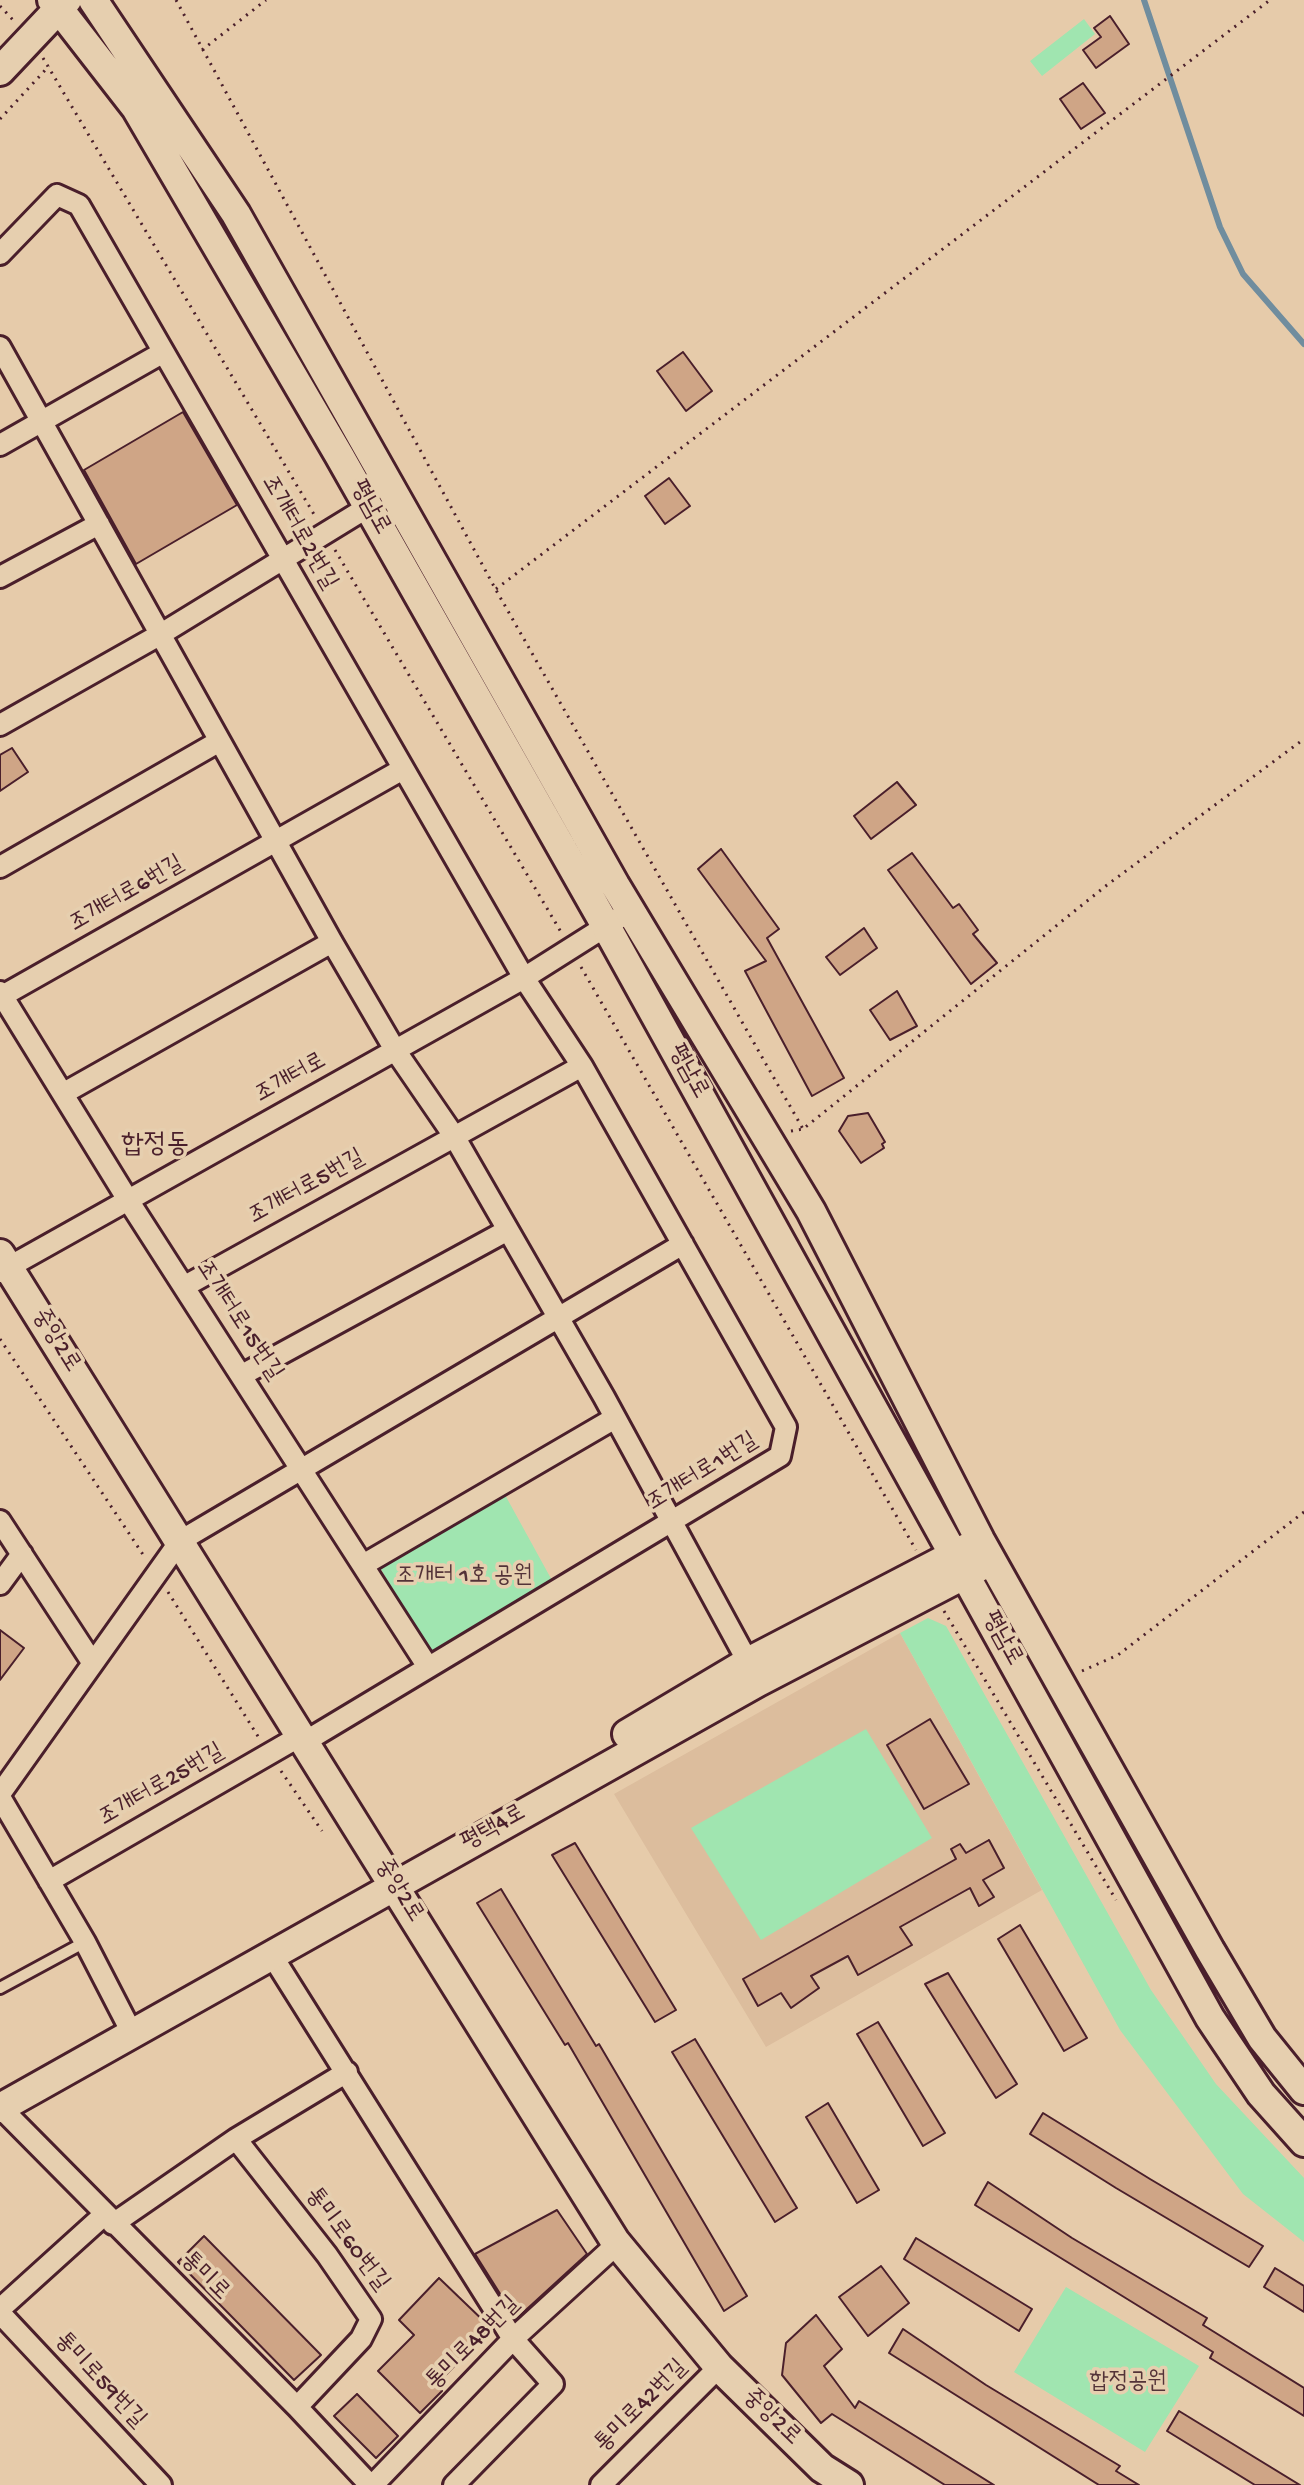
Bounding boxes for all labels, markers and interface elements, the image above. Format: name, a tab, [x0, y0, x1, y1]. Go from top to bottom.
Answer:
street label: 조개터로2번길	[254, 471, 342, 595]
street label: 평남로	[342, 476, 396, 540]
street label: 조개터로6번길	[64, 851, 190, 939]
street label: 평남로	[660, 1040, 714, 1104]
street label: 조개터로	[250, 1048, 332, 1110]
district label: 합정동	[121, 1130, 189, 1164]
street label: 조개터로5번길	[244, 1144, 370, 1232]
street label: 조개터로15번길	[188, 1255, 288, 1387]
street label: 중앙2로	[24, 1304, 86, 1378]
street label: 조개터로1번길	[642, 1428, 764, 1518]
park label: 조개터 1호 공원	[396, 1563, 532, 1591]
street label: 평남로	[974, 1607, 1028, 1671]
street label: 조개터로25번길	[94, 1738, 230, 1834]
street label: 평택4로	[457, 1800, 531, 1858]
street label: 중앙2로	[367, 1854, 429, 1928]
street label: 통미로60번길	[298, 2182, 394, 2298]
street label: 통미로	[173, 2246, 235, 2308]
street label: 통미로48번길	[421, 2291, 527, 2397]
street label: 통미로59번길	[47, 2327, 151, 2435]
street label: 통미로42번길	[590, 2355, 694, 2459]
park label: 합정공원	[1089, 2369, 1167, 2397]
street label: 중앙2로	[736, 2383, 806, 2453]

